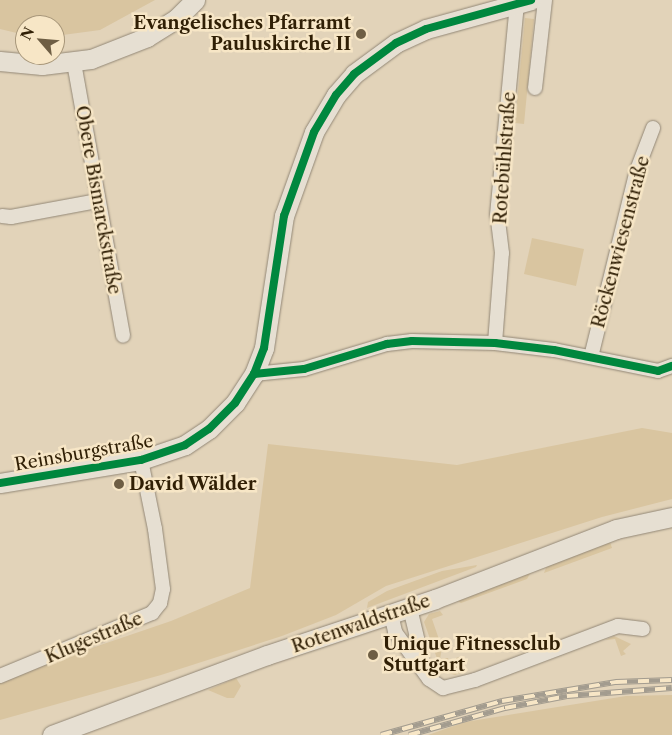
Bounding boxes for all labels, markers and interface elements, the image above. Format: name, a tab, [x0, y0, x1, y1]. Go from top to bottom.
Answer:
place label: Evangelisches Pfarramt Pauluskirche II	[133, 13, 351, 56]
north arrow	[15, 15, 65, 65]
text: N	[17, 24, 38, 43]
marker: Evangelisches Pfarramt Pauluskirche II	[355, 28, 367, 40]
street label: Rotebühlstraße	[490, 91, 520, 225]
street label: Obere Bismarckstraße	[71, 104, 125, 296]
street label: Röckenwiesenstraße	[588, 154, 654, 330]
street label: Reinsburgstraße	[13, 430, 155, 476]
place label: David Wälder	[129, 473, 257, 495]
marker: David Wälder	[113, 478, 125, 490]
street label: Rotenwaldstraße	[289, 590, 433, 658]
street label: Klugestraße	[42, 608, 146, 668]
place label: Unique Fitnessclub Stuttgart	[383, 634, 560, 676]
marker: Unique Fitnessclub Stuttgart	[367, 649, 379, 661]

